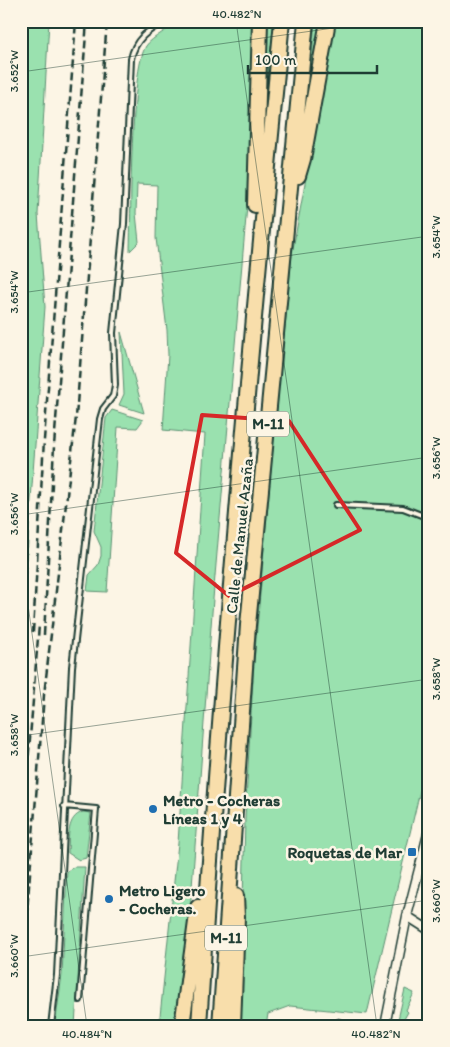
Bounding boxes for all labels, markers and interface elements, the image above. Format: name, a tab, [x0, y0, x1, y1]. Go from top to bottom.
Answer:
text: 40.482°N	[212, 7, 262, 21]
scale bar	[248, 42, 376, 74]
text: 3.652°W	[7, 50, 21, 92]
text: 100 m	[255, 51, 297, 69]
text: 3.654°W	[429, 215, 443, 259]
text: 3.654°W	[7, 270, 21, 314]
road number: M-11	[247, 412, 289, 436]
text: 3.656°W	[429, 437, 443, 479]
street label: Calle de Manuel Azaña	[222, 457, 257, 615]
text: 3.656°W	[7, 493, 21, 535]
text: 3.658°W	[429, 658, 443, 700]
text: 3.658°W	[7, 714, 21, 756]
place label: Metro - Cocheras Líneas 1 y 4	[163, 791, 280, 829]
marker: Metro - Cocheras Líneas 1 y 4	[147, 803, 159, 815]
place label: Roquetas de Mar	[288, 843, 403, 863]
marker: Roquetas de Mar	[406, 846, 418, 858]
text: 3.660°W	[429, 879, 443, 923]
place label: Metro Ligero - Cocheras.	[119, 881, 205, 918]
marker: Metro Ligero - Cocheras.	[103, 893, 115, 905]
road number: M-11	[205, 926, 247, 950]
text: 3.660°W	[7, 934, 21, 978]
text: 40.484°N	[62, 1027, 112, 1041]
text: 40.482°N	[351, 1027, 401, 1041]

